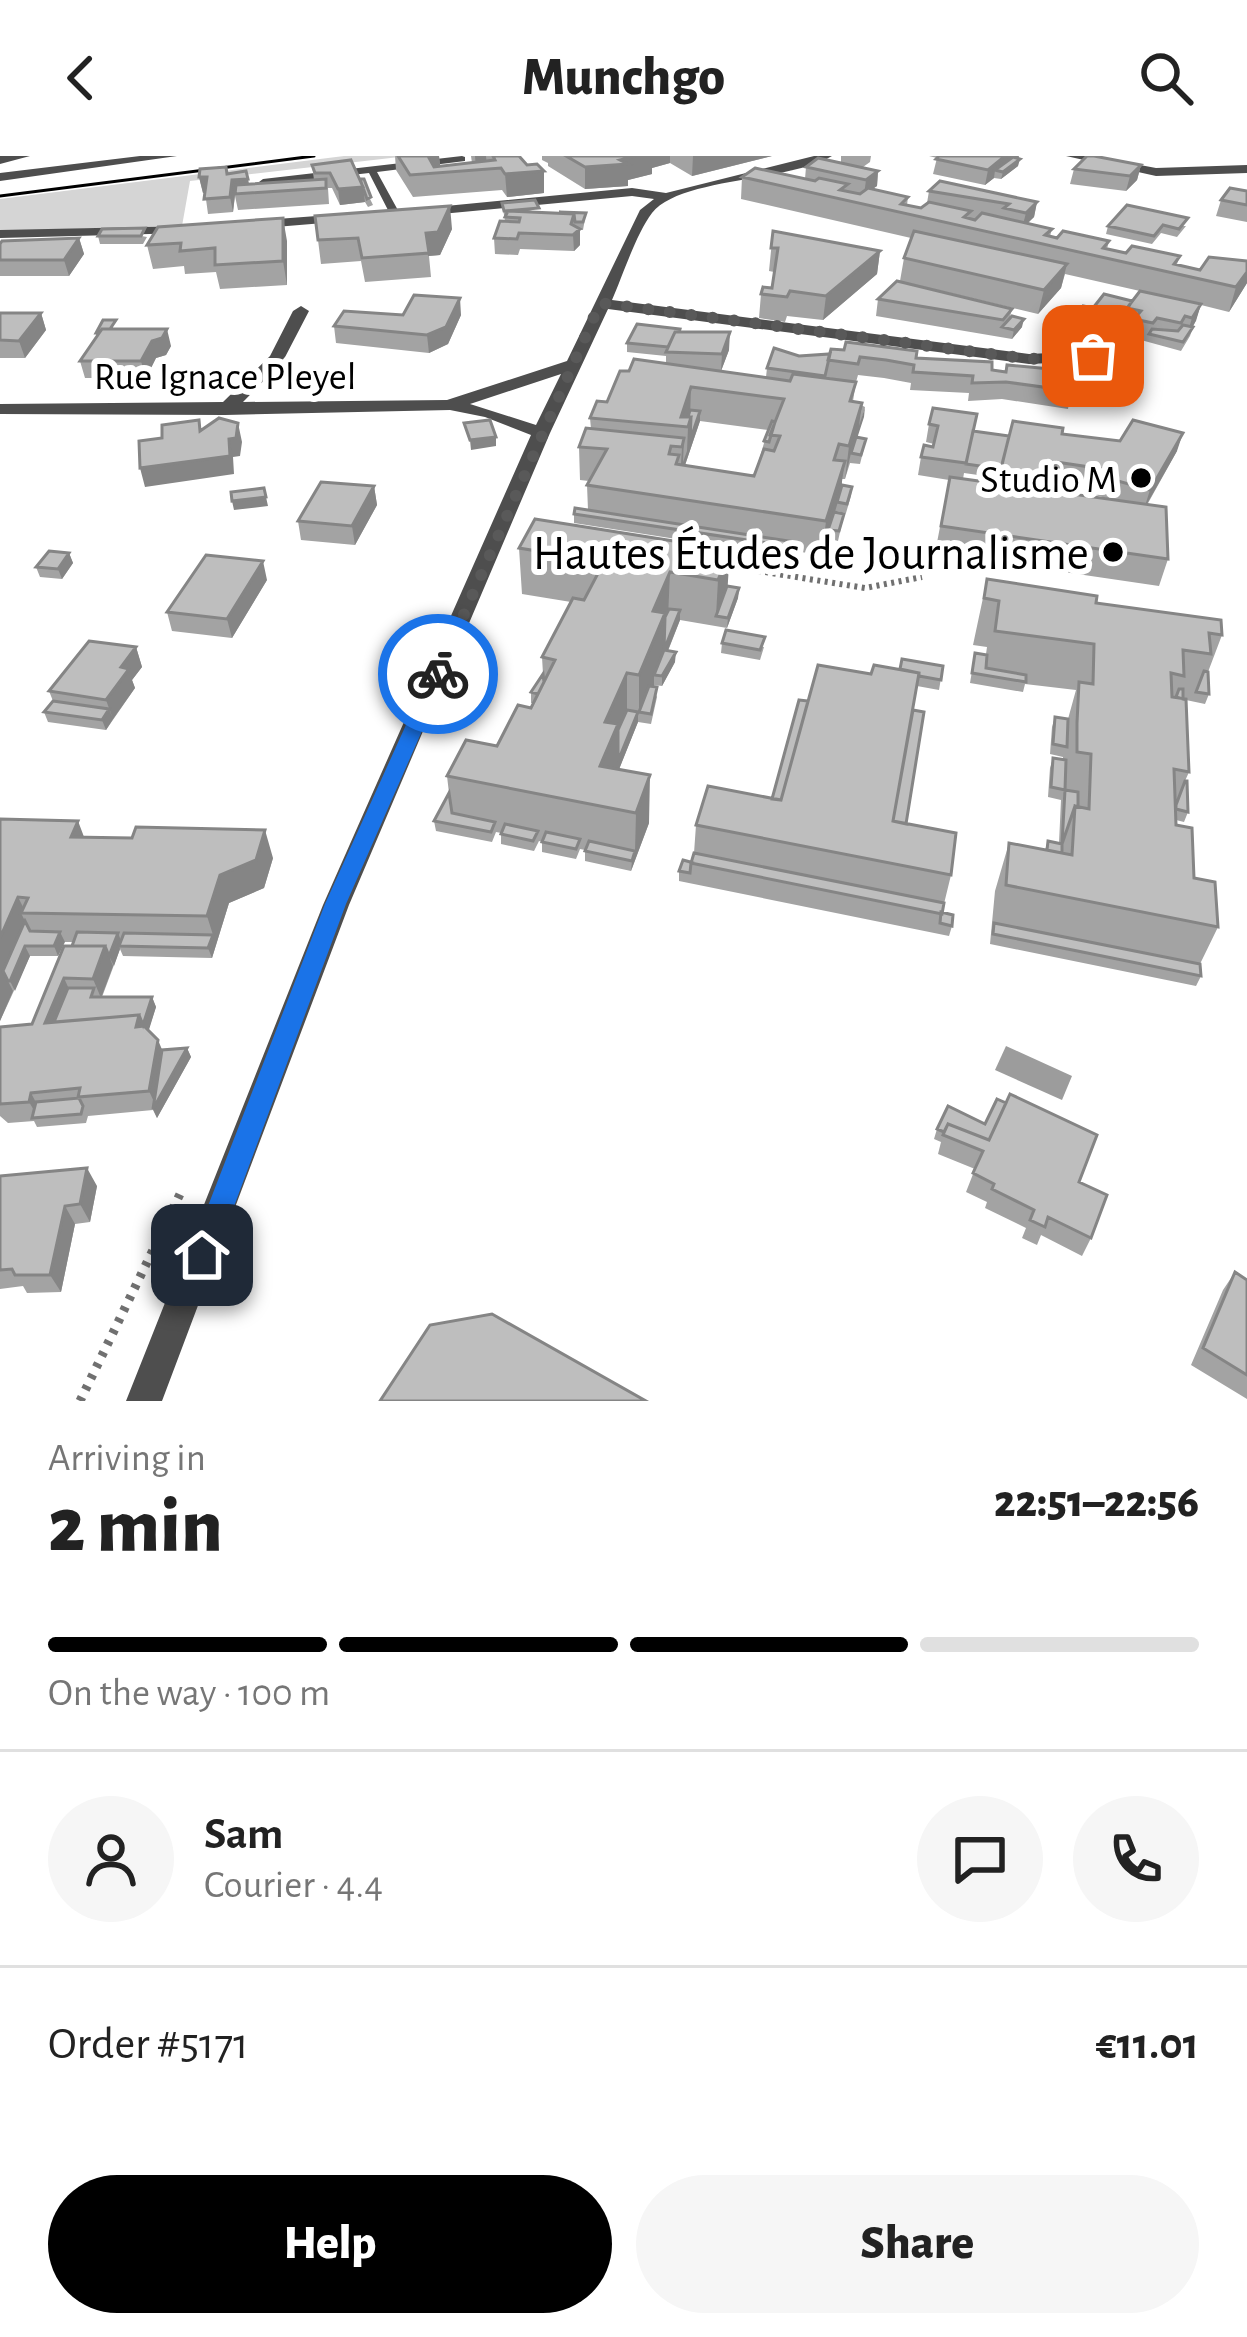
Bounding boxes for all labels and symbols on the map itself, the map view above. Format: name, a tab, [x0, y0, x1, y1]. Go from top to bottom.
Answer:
pin	[1042, 305, 1144, 407]
street label: Rue Ignace Pleyel	[94, 358, 356, 397]
place label: Studio M	[980, 461, 1117, 500]
marker: Studio M	[1128, 465, 1154, 491]
place label: Hautes Études de Journalisme	[533, 526, 1089, 579]
marker: Hautes Études de Journalisme	[1100, 539, 1126, 565]
courier	[378, 614, 498, 734]
pin	[151, 1204, 253, 1306]

